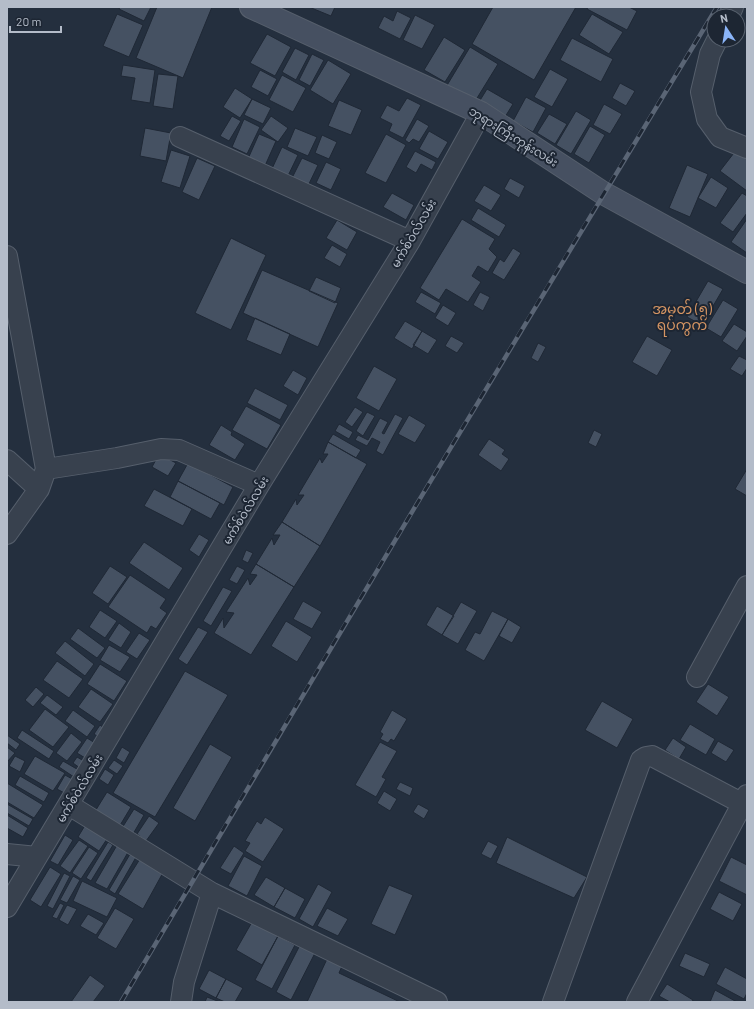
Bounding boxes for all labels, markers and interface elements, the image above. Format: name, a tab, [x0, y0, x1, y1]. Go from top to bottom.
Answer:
scale bar	[10, 8, 61, 34]
north arrow	[706, 8, 746, 48]
text: N	[719, 11, 729, 25]
text: 20 m	[16, 14, 42, 28]
street label: ဘုရားကြီးကုန်းလမ်း	[465, 102, 561, 172]
street label: မက်စ်ဝဲလ်လမ်း	[387, 196, 438, 270]
district label: အမှတ် (၅) ရပ်ကွက်	[652, 299, 712, 337]
street label: မက်စ်ဝဲလ်လမ်း	[218, 473, 271, 547]
street label: မက်စ်ဝဲလ်လမ်း	[52, 751, 105, 825]

